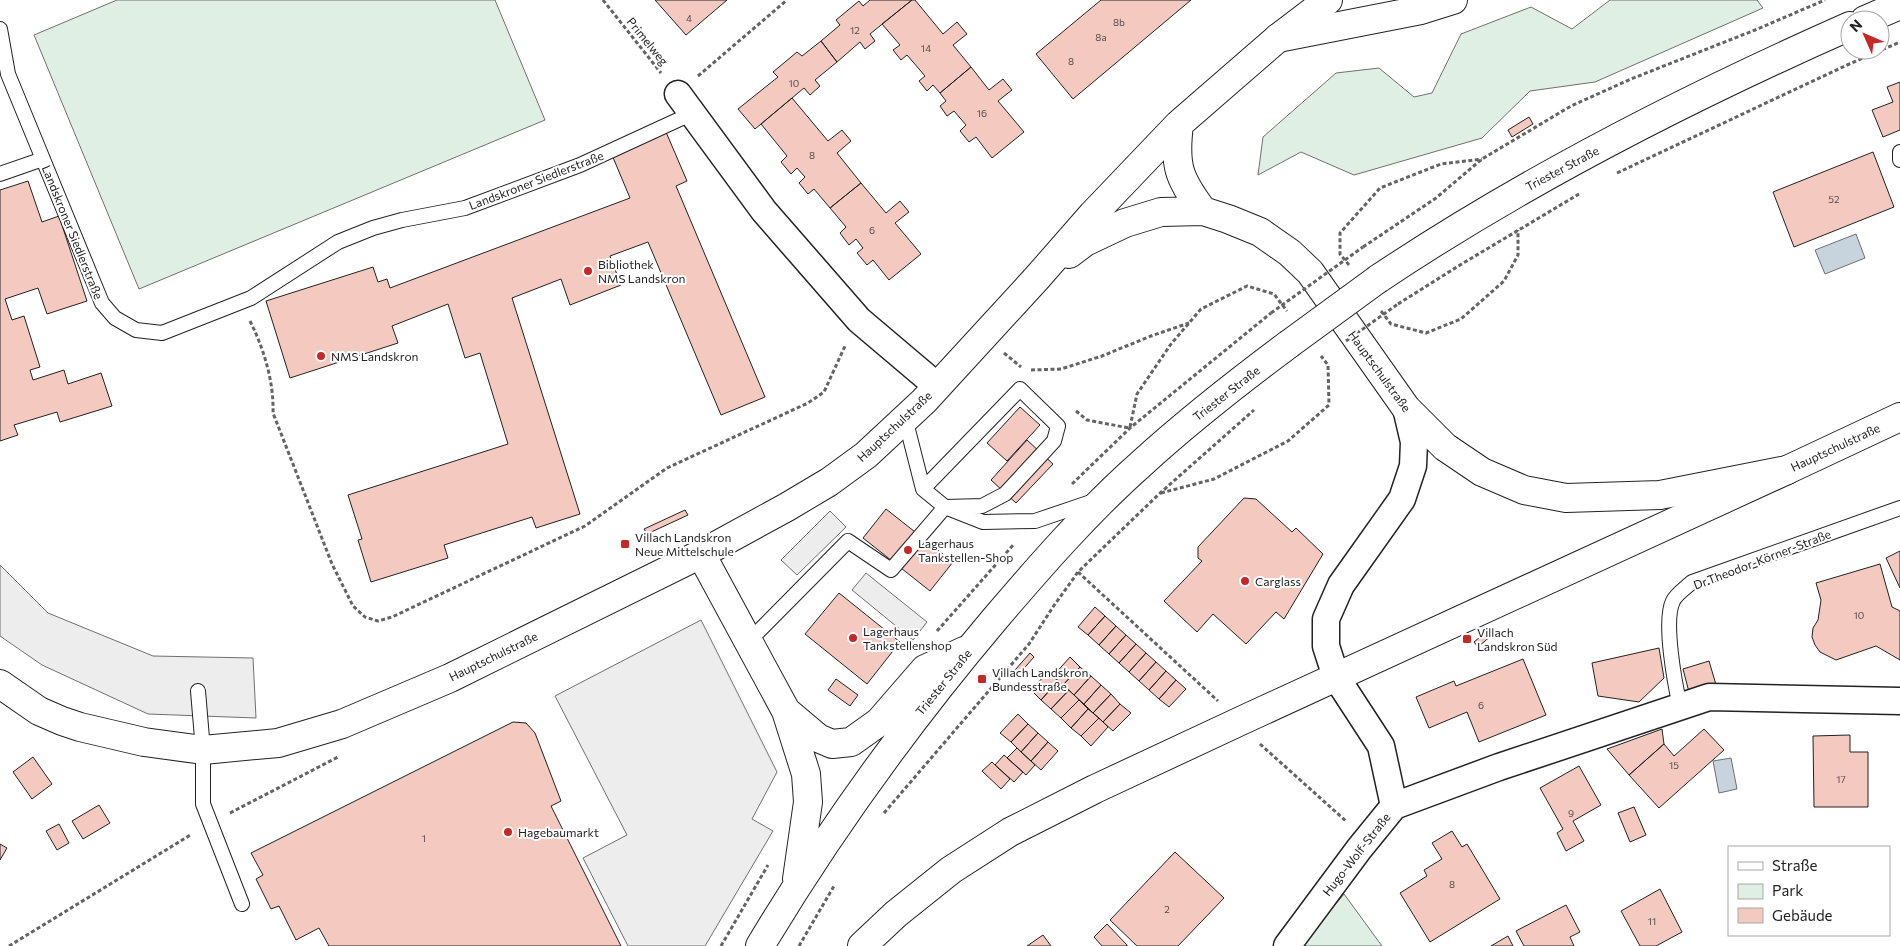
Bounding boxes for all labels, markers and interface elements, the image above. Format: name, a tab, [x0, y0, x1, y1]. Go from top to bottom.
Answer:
north arrow	[1840, 10, 1890, 60]
house number: 4	[686, 12, 692, 24]
street label: Primelweg	[624, 14, 672, 68]
house number: 8b	[1113, 16, 1125, 28]
text: N	[1846, 16, 1865, 35]
house number: 12	[850, 24, 860, 36]
house number: 8a	[1095, 31, 1107, 43]
house number: 14	[921, 42, 931, 54]
house number: 8	[1068, 55, 1074, 67]
house number: 10	[789, 77, 799, 89]
house number: 16	[977, 107, 987, 119]
street label: Triester Straße	[1523, 143, 1601, 193]
street label: Landskroner Siedlerstraße	[467, 148, 605, 212]
house number: 8	[809, 149, 815, 161]
street label: Landskroner Siedlerstraße	[40, 163, 106, 301]
house number: 52	[1828, 193, 1840, 205]
house number: 6	[869, 224, 875, 236]
place label: Bibliothek NMS Landskron	[598, 257, 685, 285]
marker: Bibliothek NMS Landskron	[582, 265, 594, 277]
street label: Hauptschulstraße	[1346, 328, 1414, 414]
place label: NMS Landskron	[331, 349, 418, 363]
marker: NMS Landskron	[315, 350, 327, 362]
street label: Triester Straße	[1190, 363, 1262, 423]
street label: Hauptschulstraße	[854, 388, 934, 464]
street label: Hauptschulstraße	[1788, 420, 1882, 474]
street label: Dr.Theodor-Körner-Straße	[1691, 526, 1833, 592]
place label: Villach Landskron Neue Mittelschule	[635, 530, 734, 558]
place label: Lagerhaus Tankstellen-Shop	[918, 536, 1013, 564]
marker: Villach Landskron Neue Mittelschule	[619, 538, 631, 550]
marker: Lagerhaus Tankstellen-Shop	[902, 544, 914, 556]
place label: Carglass	[1255, 574, 1301, 588]
marker: Carglass	[1239, 575, 1251, 587]
house number: 10	[1854, 609, 1864, 621]
place label: Lagerhaus Tankstellenshop	[863, 624, 952, 652]
place label: Villach Landskron Süd	[1477, 625, 1558, 653]
street label: Hauptschulstraße	[446, 628, 540, 684]
marker: Lagerhaus Tankstellenshop	[847, 632, 859, 644]
marker: Villach Landskron Süd	[1461, 633, 1473, 645]
street label: Triester Straße	[912, 646, 974, 718]
place label: Villach Landskron Bundesstraße	[992, 665, 1088, 693]
marker: Villach Landskron Bundesstraße	[976, 673, 988, 685]
house number: 6	[1478, 699, 1484, 711]
house number: 15	[1669, 759, 1679, 771]
house number: 17	[1836, 773, 1846, 785]
house number: 9	[1568, 807, 1574, 819]
street label: Hugo-Wolf-Straße	[1319, 810, 1393, 898]
place label: Hagebaumarkt	[518, 825, 599, 839]
marker: Hagebaumarkt	[502, 826, 514, 838]
house number: 1	[422, 832, 426, 844]
legend	[1728, 846, 1890, 936]
text: Straße	[1772, 856, 1818, 874]
house number: 8	[1449, 878, 1455, 890]
text: Park	[1772, 881, 1803, 899]
house number: 2	[1164, 903, 1170, 915]
text: Gebäude	[1772, 906, 1833, 924]
house number: 11	[1648, 915, 1656, 927]

